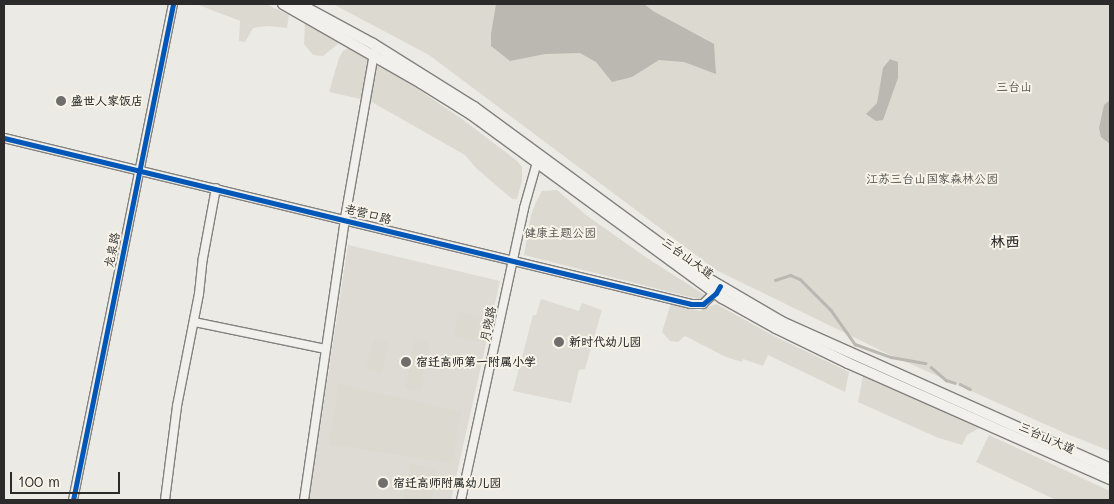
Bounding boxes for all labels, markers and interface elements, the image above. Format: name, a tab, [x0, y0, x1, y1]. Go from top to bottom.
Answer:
park label: 三台山	[996, 80, 1032, 94]
place label: 盛世人家饭店	[71, 94, 143, 108]
marker: 盛世人家饭店	[55, 95, 67, 107]
park label: 江苏三台山国家森林公园	[866, 172, 998, 186]
street label: 老营口路	[343, 201, 393, 227]
park label: 健康主题公园	[524, 226, 596, 240]
street label: 龙泉路	[101, 231, 123, 269]
district label: 林西	[990, 233, 1020, 251]
street label: 三台山大道	[659, 235, 717, 281]
street label: 月晓路	[477, 305, 499, 343]
place label: 新时代幼儿园	[569, 335, 641, 349]
marker: 新时代幼儿园	[553, 336, 565, 348]
place label: 宿迁高师第一附属小学	[416, 355, 536, 369]
marker: 宿迁高师第一附属小学	[400, 356, 412, 368]
street label: 三台山大道	[1017, 419, 1077, 457]
scale bar	[12, 462, 122, 494]
text: 100 m	[18, 471, 60, 491]
place label: 宿迁高师附属幼儿园	[393, 476, 501, 490]
marker: 宿迁高师附属幼儿园	[377, 477, 389, 489]

